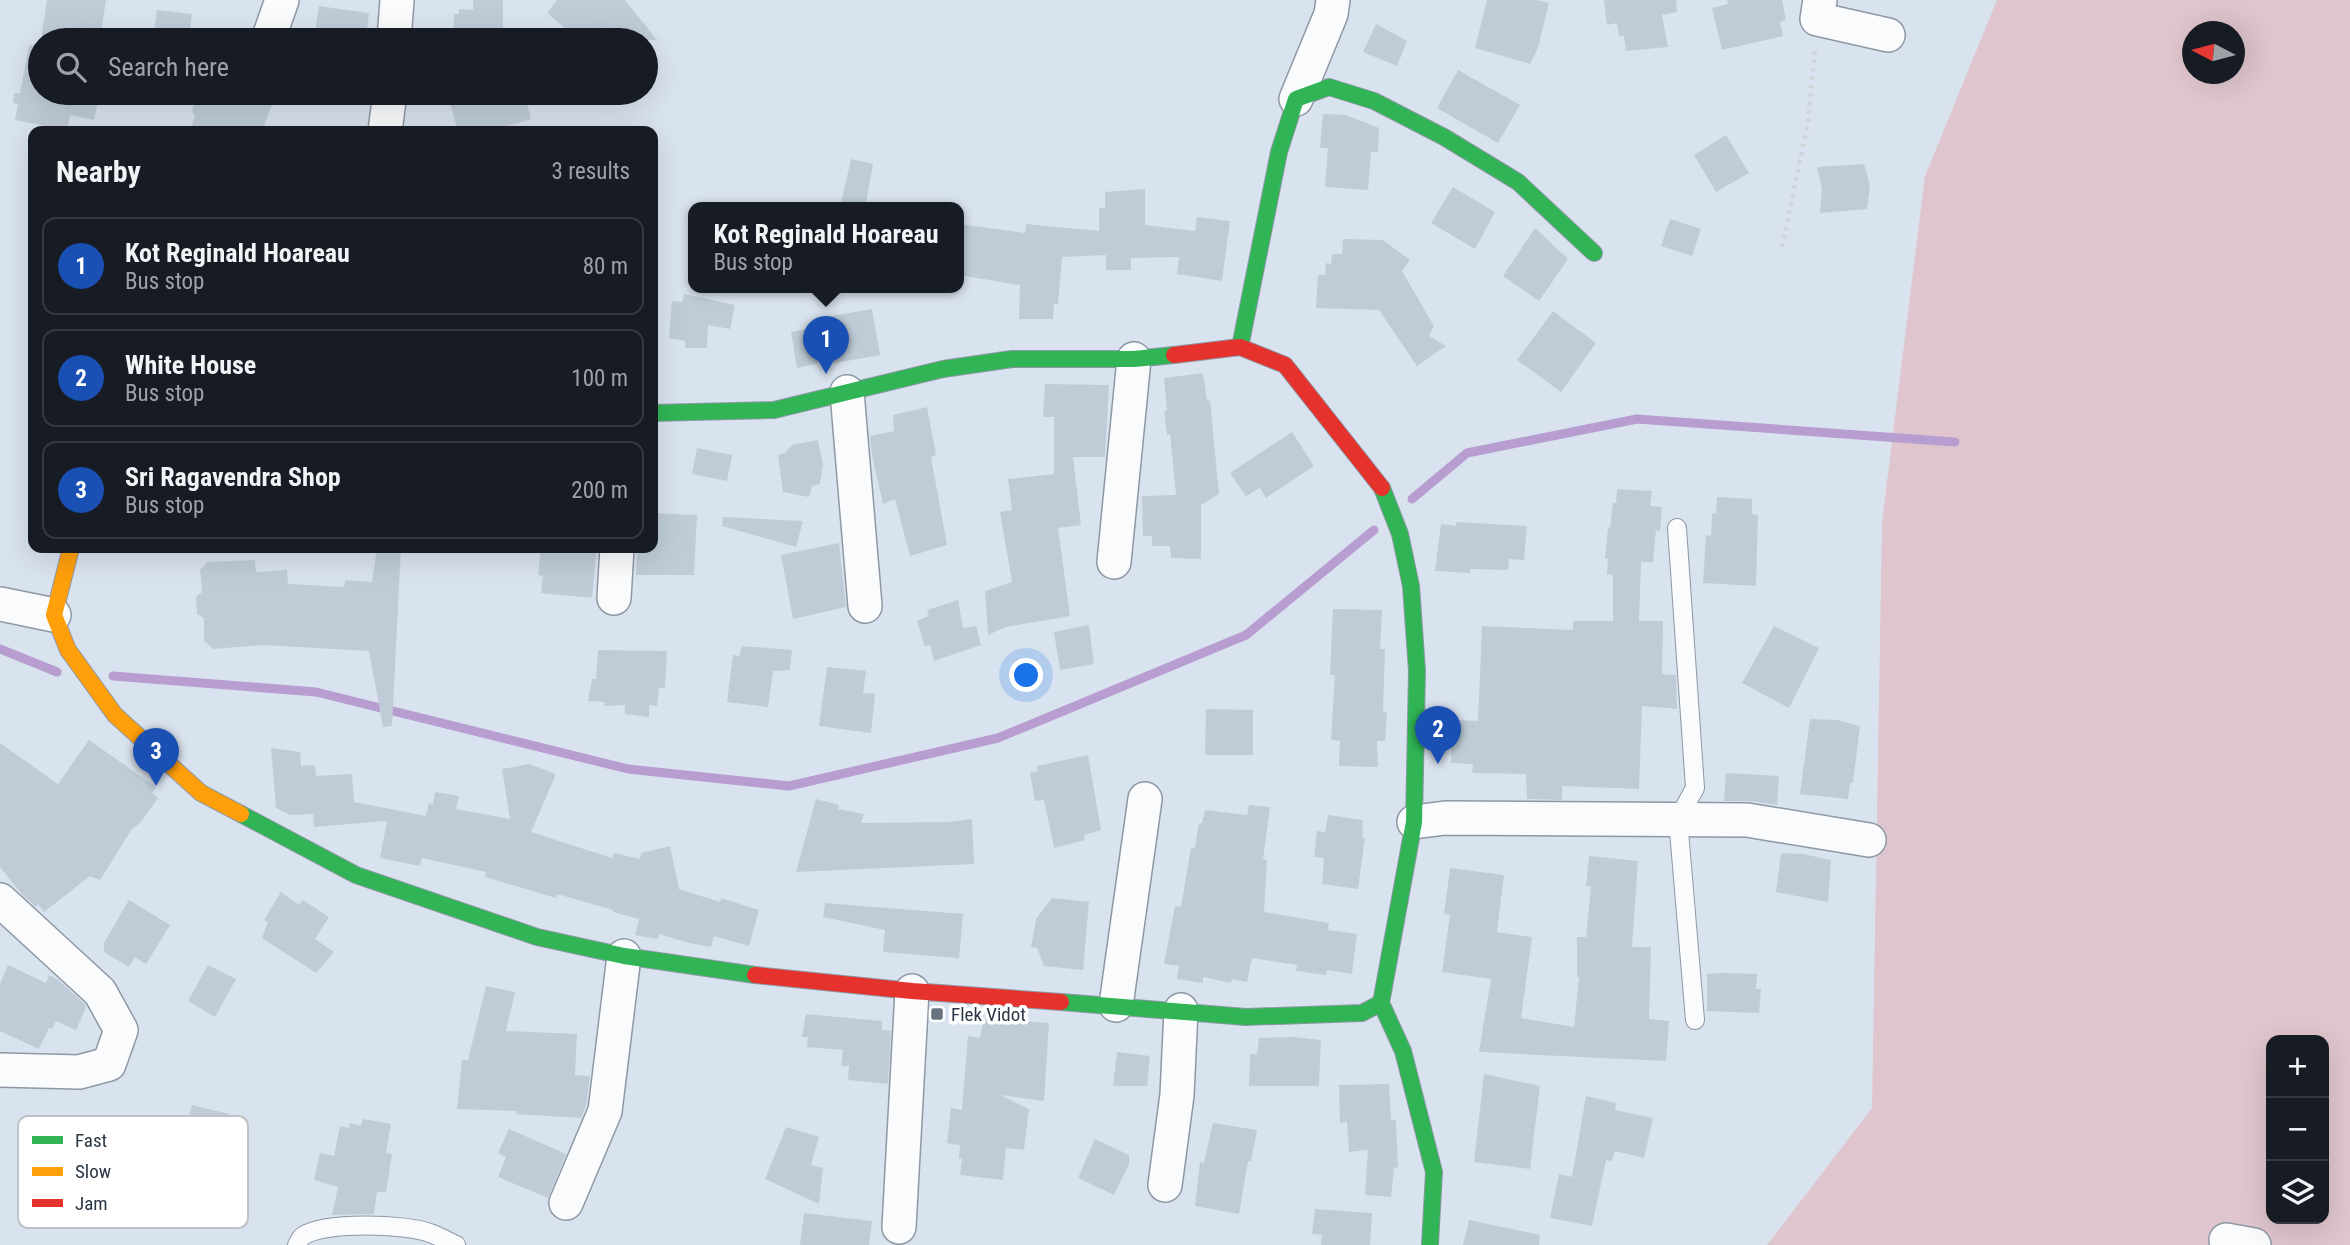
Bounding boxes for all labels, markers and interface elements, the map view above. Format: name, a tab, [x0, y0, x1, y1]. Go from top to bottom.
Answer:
north arrow	[2182, 21, 2245, 84]
search box	[28, 28, 658, 105]
icon: search	[52, 48, 90, 86]
text: Search here	[108, 52, 229, 82]
text: Nearby	[56, 154, 141, 189]
text: 3 results	[552, 158, 630, 185]
popup	[688, 202, 964, 293]
text: Kot Reginald Hoareau	[714, 219, 938, 249]
text: Kot Reginald Hoareau	[125, 238, 350, 268]
text: Bus stop	[714, 249, 793, 276]
text: 1	[75, 253, 87, 280]
text: 80 m	[583, 253, 628, 280]
text: Bus stop	[125, 268, 204, 295]
pin: 1	[803, 316, 849, 374]
text: White House	[125, 350, 256, 380]
text: 2	[75, 365, 87, 392]
text: 100 m	[571, 365, 628, 392]
text: Bus stop	[125, 380, 204, 407]
text: Sri Ragavendra Shop	[125, 462, 341, 492]
text: 3	[75, 477, 87, 504]
text: 200 m	[571, 477, 628, 504]
text: Bus stop	[125, 492, 204, 519]
your location	[1009, 658, 1043, 692]
pin: 2	[1415, 706, 1461, 764]
pin: 3	[133, 728, 179, 786]
place label: Flek Vidot	[951, 1003, 1026, 1026]
marker: Flek Vidot	[929, 1006, 945, 1022]
map controls	[2266, 1035, 2329, 1224]
button: +	[2266, 1035, 2329, 1098]
button: −	[2266, 1098, 2329, 1161]
legend	[18, 1116, 248, 1228]
text: Fast	[75, 1129, 107, 1152]
text: Slow	[75, 1160, 111, 1183]
button: layers	[2266, 1161, 2329, 1224]
text: Jam	[75, 1192, 108, 1215]

